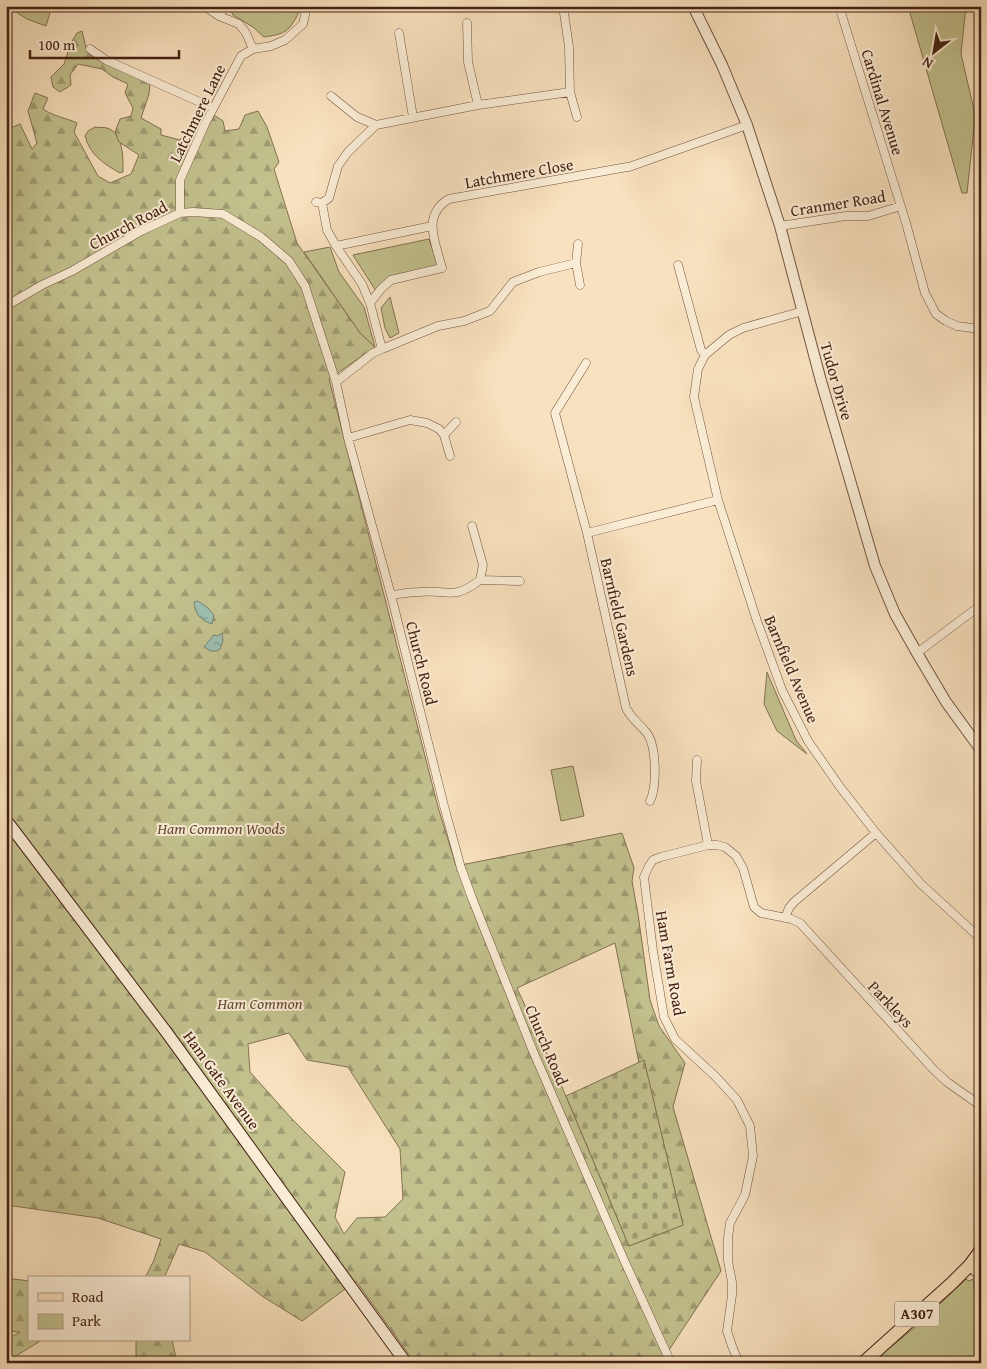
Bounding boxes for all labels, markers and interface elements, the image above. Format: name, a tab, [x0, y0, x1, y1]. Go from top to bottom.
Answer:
scale bar	[30, 28, 179, 60]
north arrow	[910, 28, 960, 78]
text: 100 m	[38, 34, 76, 55]
street label: Cardinal Avenue	[856, 46, 910, 158]
text: N	[918, 52, 936, 74]
street label: Latchmere Lane	[163, 60, 231, 166]
street label: Latchmere Close	[463, 152, 575, 194]
street label: Cranmer Road	[789, 184, 888, 222]
street label: Church Road	[85, 194, 172, 256]
street label: Tudor Drive	[814, 339, 860, 423]
street label: Barnfield Gardens	[595, 555, 645, 679]
street label: Barnfield Avenue	[758, 611, 826, 727]
street label: Church Road	[400, 619, 444, 708]
park label: Ham Common Woods	[156, 816, 285, 840]
street label: Ham Farm Road	[650, 909, 692, 1018]
street label: Parkleys	[863, 975, 919, 1033]
park label: Ham Common	[216, 991, 303, 1015]
street label: Church Road	[519, 1001, 575, 1089]
street label: Ham Gate Avenue	[178, 1025, 266, 1135]
legend	[28, 1276, 190, 1342]
text: Road	[72, 1286, 103, 1307]
road number: A307	[894, 1302, 940, 1326]
text: Park	[72, 1310, 101, 1331]

